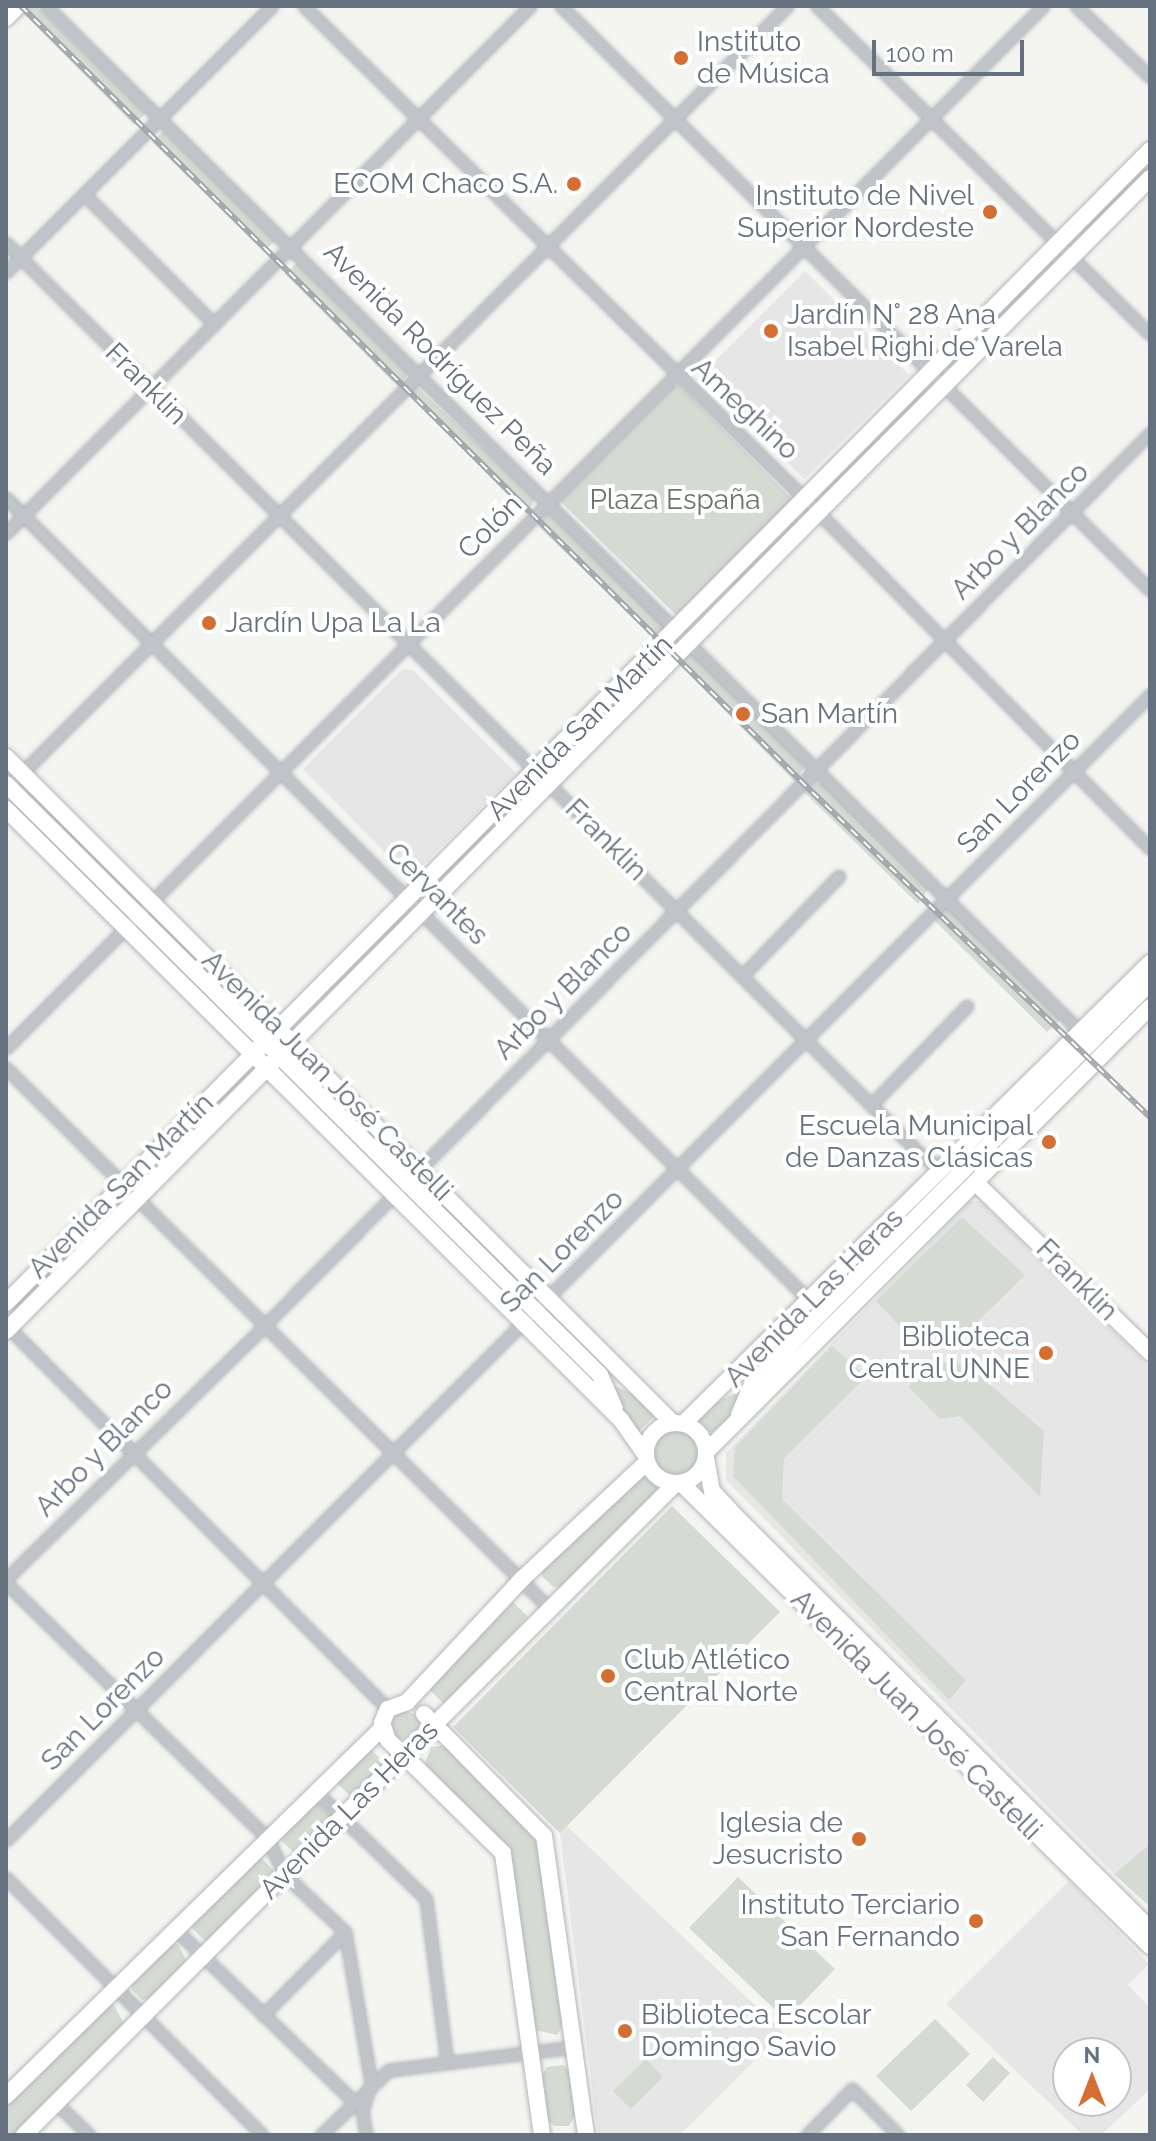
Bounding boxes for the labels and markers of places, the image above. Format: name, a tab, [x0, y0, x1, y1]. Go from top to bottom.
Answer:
place label: Instituto de Música	[697, 25, 829, 91]
marker: Instituto de Música	[672, 49, 690, 67]
place label: ECOM Chaco S.A.	[333, 167, 558, 201]
marker: ECOM Chaco S.A.	[565, 175, 583, 193]
place label: Instituto de Nivel Superior Nordeste	[737, 179, 974, 245]
marker: Instituto de Nivel Superior Nordeste	[981, 203, 999, 221]
place label: Jardín N° 28 Ana Isabel Righi de Varela	[787, 298, 1065, 364]
marker: Jardín N° 28 Ana Isabel Righi de Varela	[762, 322, 780, 340]
place label: Jardín Upa La La	[225, 606, 441, 640]
marker: Jardín Upa La La	[200, 614, 218, 632]
place label: San Martín	[761, 697, 898, 731]
marker: San Martín	[732, 703, 754, 725]
place label: Escuela Municipal de Danzas Clásicas	[785, 1109, 1033, 1175]
marker: Escuela Municipal de Danzas Clásicas	[1040, 1133, 1058, 1151]
place label: Biblioteca Central UNNE	[848, 1320, 1030, 1386]
marker: Biblioteca Central UNNE	[1037, 1344, 1055, 1362]
place label: Club Atlético Central Norte	[624, 1643, 798, 1709]
marker: Club Atlético Central Norte	[599, 1667, 617, 1685]
place label: Iglesia de Jesucristo	[713, 1806, 843, 1872]
marker: Iglesia de Jesucristo	[850, 1830, 868, 1848]
place label: Instituto Terciario San Fernando	[740, 1888, 960, 1954]
marker: Instituto Terciario San Fernando	[967, 1912, 985, 1930]
place label: Biblioteca Escolar Domingo Savio	[641, 1998, 872, 2064]
marker: Biblioteca Escolar Domingo Savio	[616, 2022, 634, 2040]

